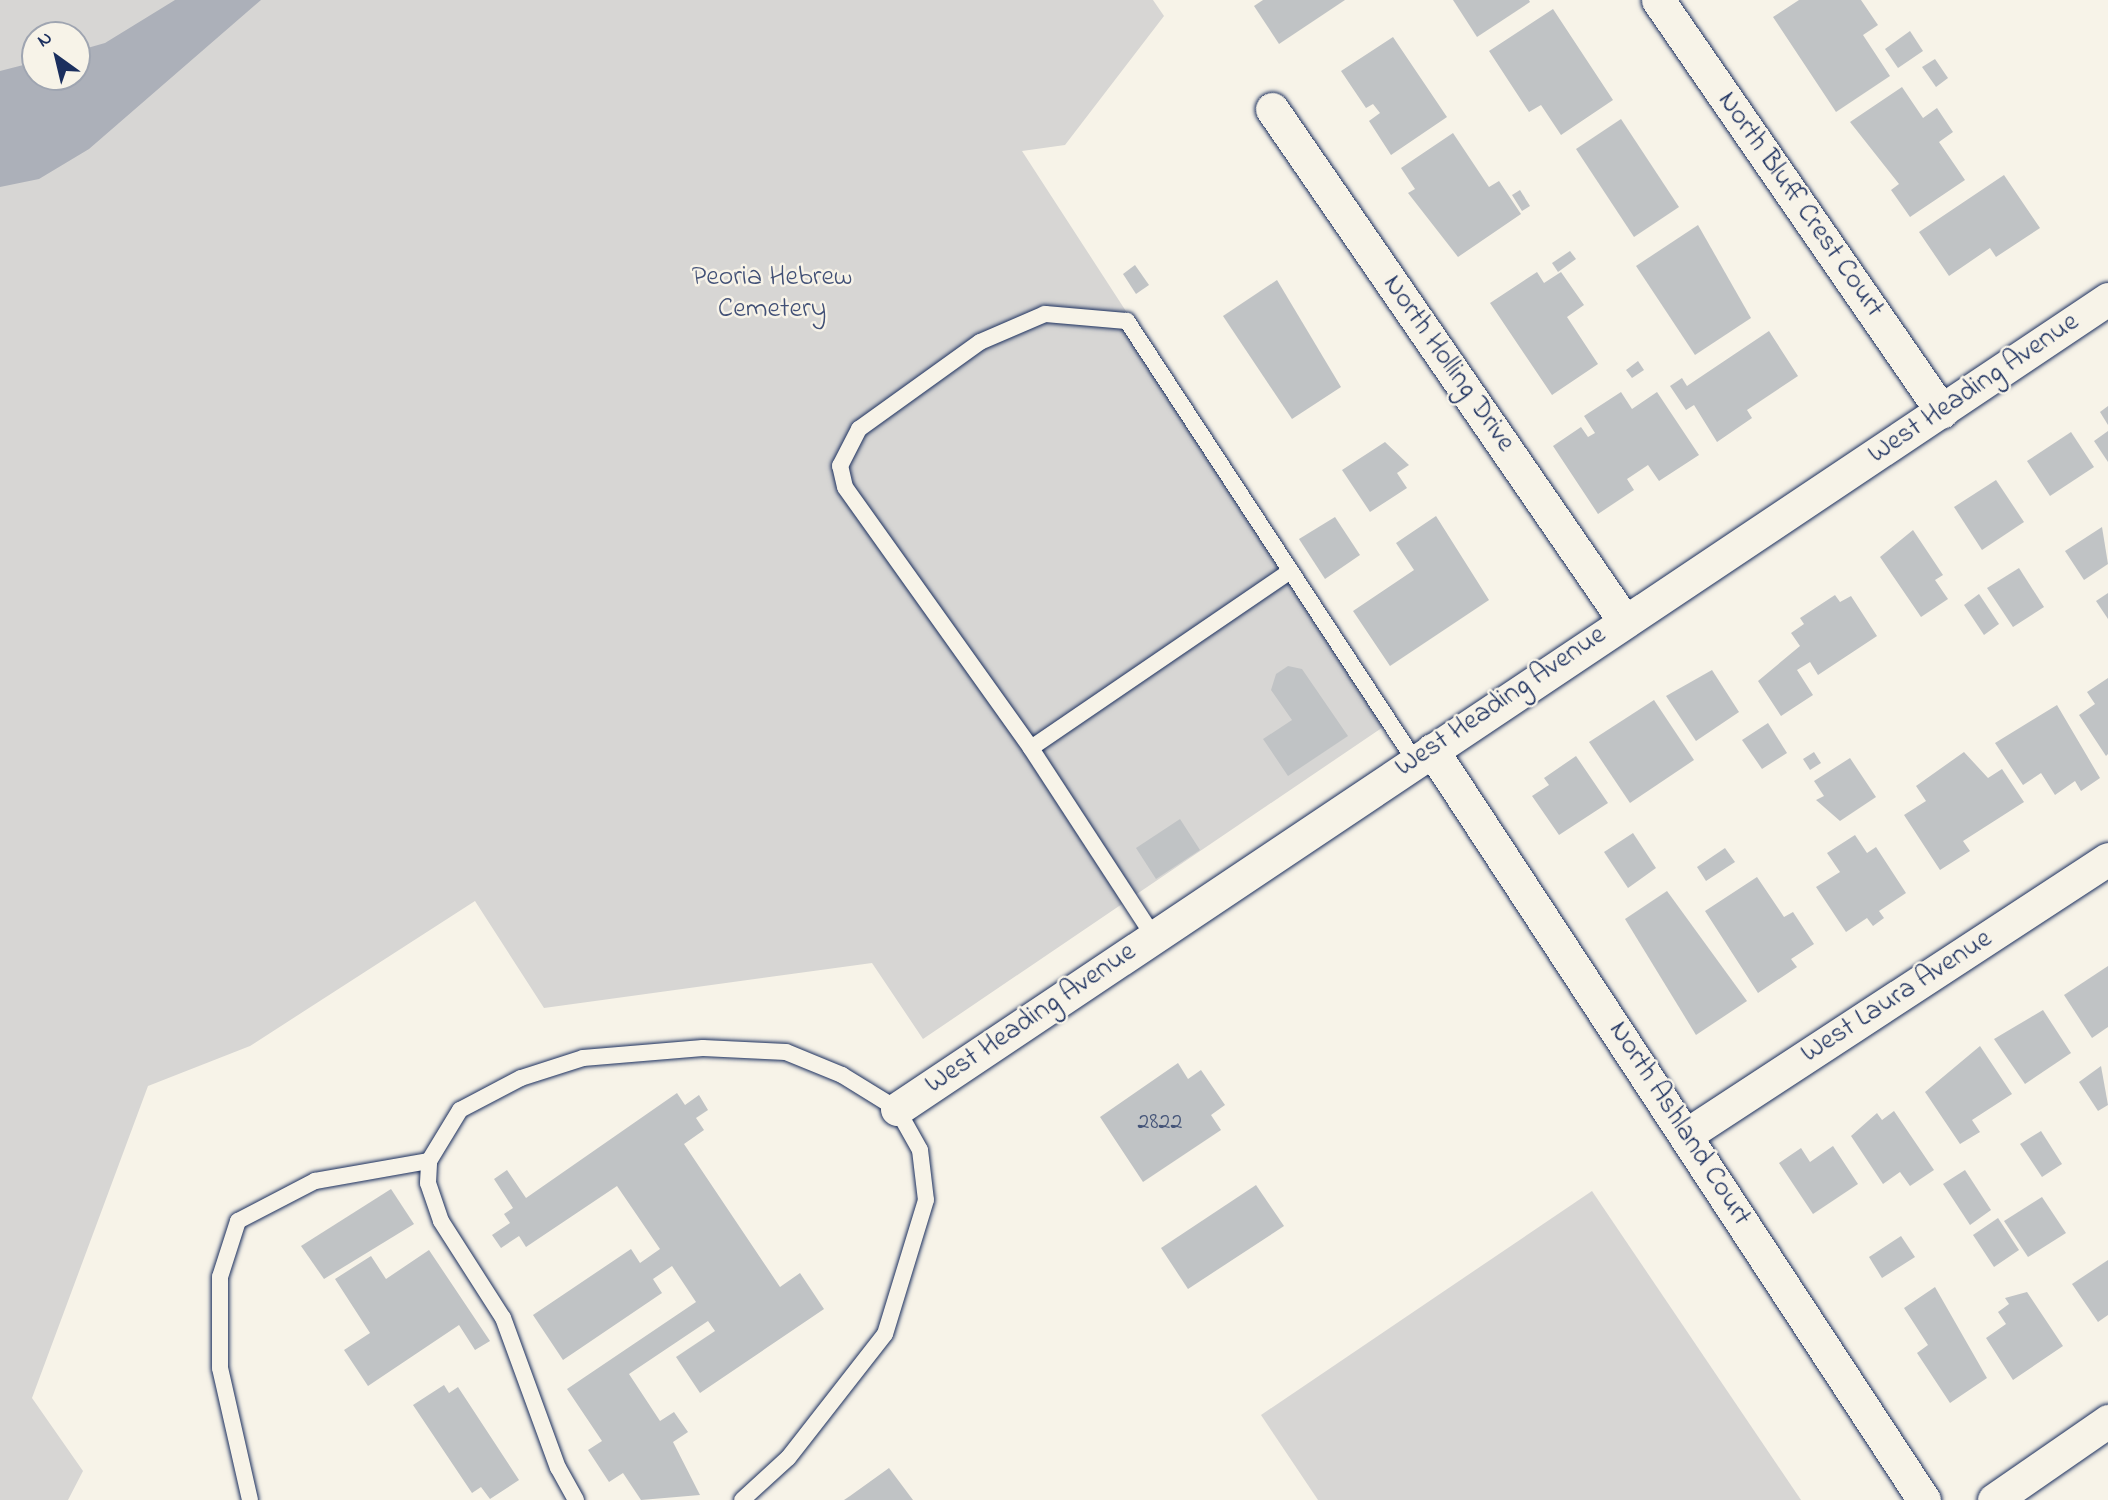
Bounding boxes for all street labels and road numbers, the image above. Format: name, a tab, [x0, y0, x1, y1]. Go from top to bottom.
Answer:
street label: North Bluff Crest Court	[1709, 86, 1891, 324]
street label: North Holling Drive	[1375, 269, 1521, 459]
street label: West Heading Avenue	[1862, 306, 2086, 472]
street label: West Heading Avenue	[1389, 619, 1613, 785]
street label: West Laura Avenue	[1795, 923, 1999, 1071]
street label: West Heading Avenue	[919, 936, 1143, 1102]
street label: North Ashland Court	[1600, 1015, 1758, 1233]

